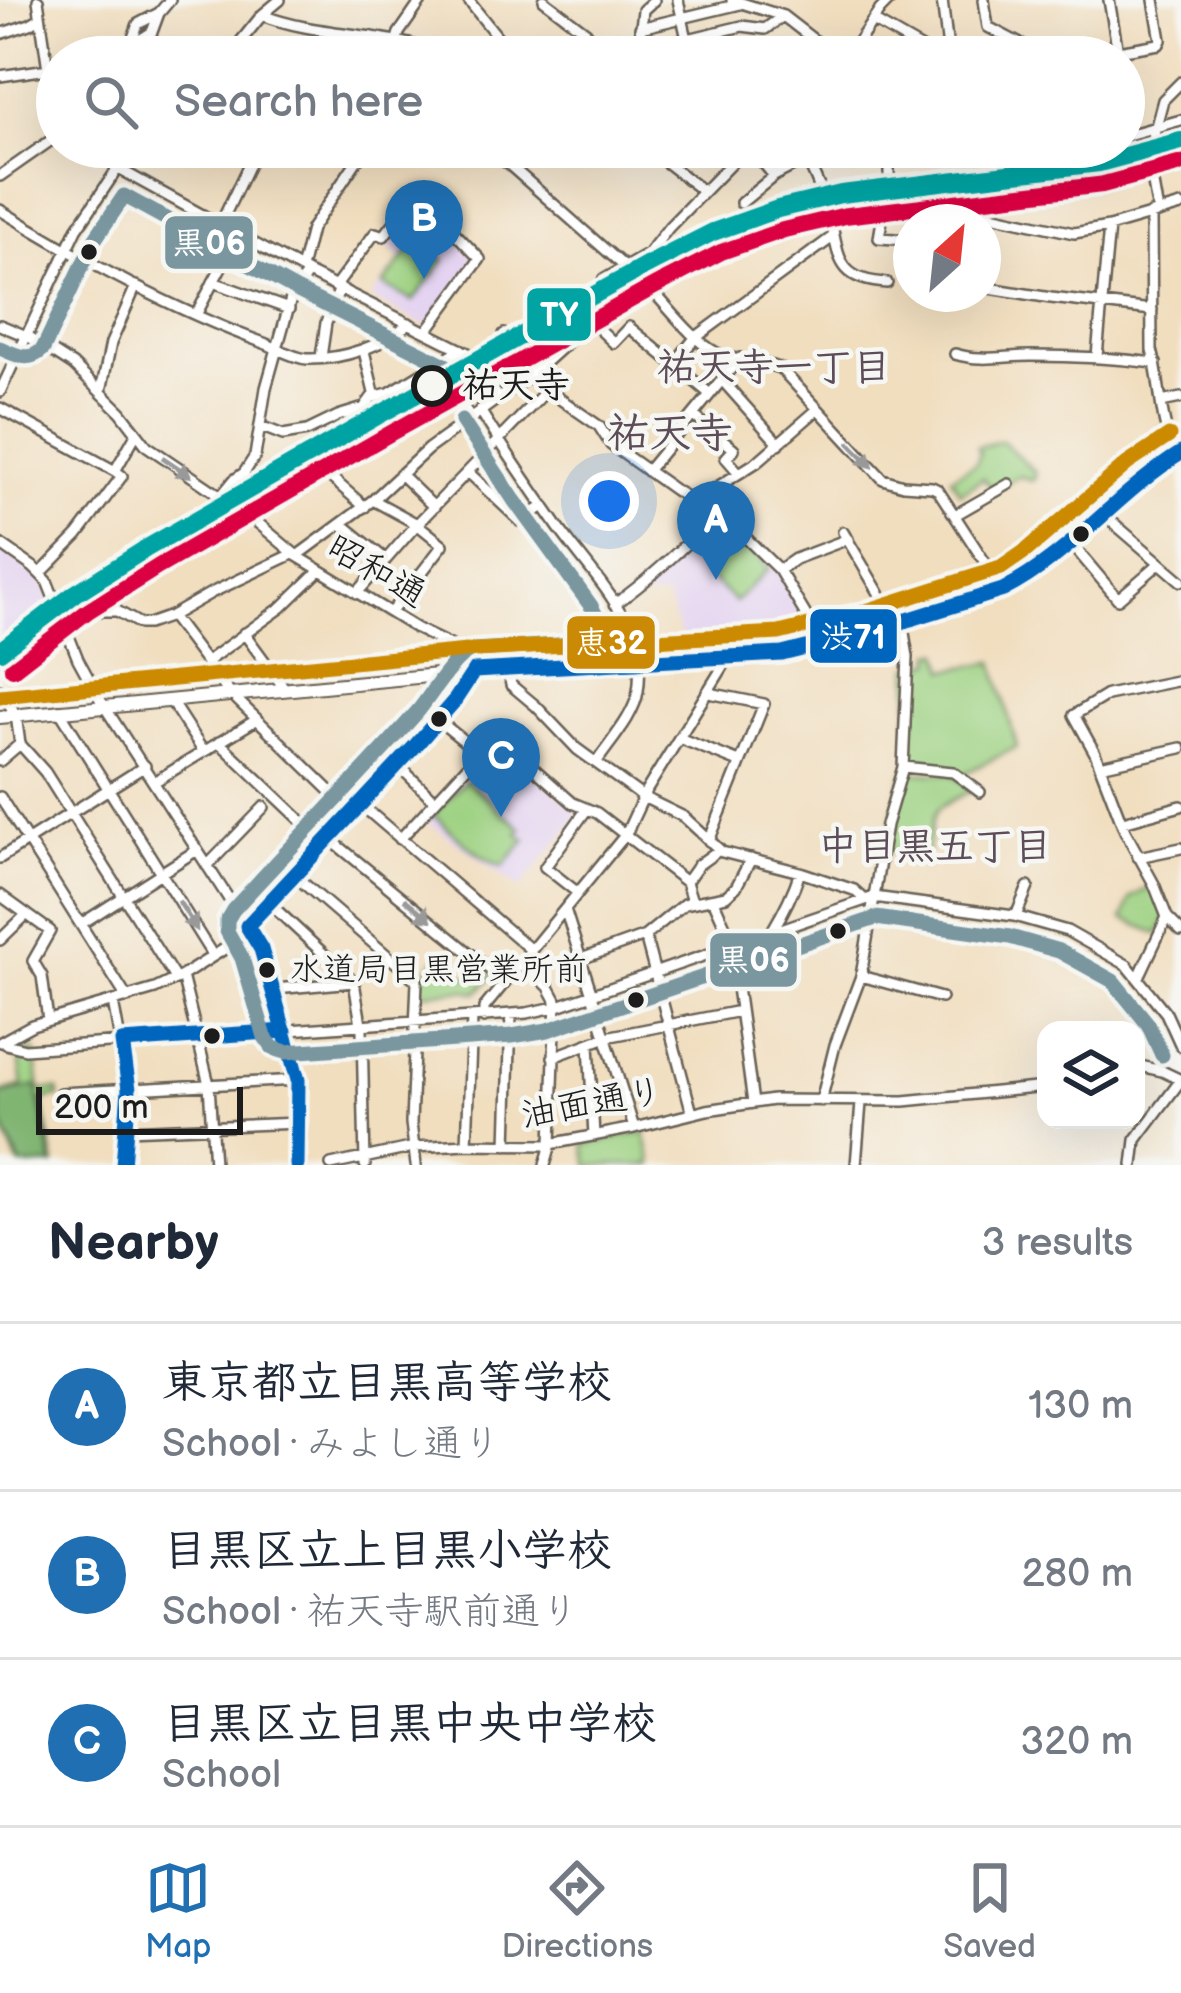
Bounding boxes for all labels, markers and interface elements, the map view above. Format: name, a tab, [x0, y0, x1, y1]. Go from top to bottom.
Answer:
search box	[36, 36, 1145, 168]
icon: search	[78, 69, 144, 135]
text: Search here	[174, 75, 423, 130]
pin: B	[385, 180, 463, 279]
north arrow	[893, 204, 1001, 312]
line badge: 黒06	[163, 214, 255, 271]
text: 黒06	[172, 224, 246, 264]
unlabelled marker	[78, 241, 100, 263]
line badge: TY	[525, 286, 593, 343]
text: TY	[540, 296, 579, 336]
district label: 祐天寺一丁目	[657, 345, 891, 392]
place label: 祐天寺	[462, 365, 570, 408]
marker: 祐天寺	[413, 367, 451, 405]
district label: 祐天寺	[607, 409, 733, 460]
one-way arrow	[846, 440, 874, 469]
one-way arrow	[160, 455, 193, 477]
your location	[579, 471, 639, 531]
pin: A	[677, 481, 755, 580]
unlabelled marker	[1070, 523, 1092, 545]
street label: 昭和通	[318, 526, 434, 618]
line badge: 渋71	[808, 607, 899, 665]
line badge: 恵32	[565, 614, 657, 671]
text: 渋71	[820, 618, 886, 658]
text: 恵32	[575, 624, 647, 664]
unlabelled marker	[428, 708, 450, 730]
pin: C	[462, 718, 540, 817]
district label: 中目黒五丁目	[818, 824, 1052, 871]
one-way arrow	[402, 897, 433, 922]
one-way arrow	[177, 899, 198, 933]
unlabelled marker	[827, 920, 849, 942]
line badge: 黒06	[708, 931, 799, 989]
text: 黒06	[716, 941, 790, 981]
place label: 水道局目黒営業所前	[290, 950, 587, 990]
marker: 水道局目黒営業所前	[256, 959, 278, 981]
unlabelled marker	[625, 989, 647, 1011]
map controls	[1037, 1021, 1145, 1129]
button: layers	[1037, 1021, 1145, 1129]
unlabelled marker	[201, 1025, 223, 1047]
street label: 油面通り	[517, 1070, 667, 1138]
scale bar	[36, 1081, 243, 1134]
text: 200 m	[54, 1088, 148, 1128]
text: Nearby	[48, 1213, 219, 1274]
text: 3 results	[981, 1220, 1133, 1267]
text: 東京都立目黒高等学校	[162, 1356, 612, 1411]
text: A	[75, 1383, 99, 1430]
text: 130 m	[1028, 1383, 1133, 1430]
text: School · みよし通り	[162, 1421, 501, 1468]
text: 目黒区立上目黒小学校	[162, 1524, 612, 1579]
text: B	[73, 1551, 101, 1598]
text: 280 m	[1022, 1551, 1133, 1598]
text: School · 祐天寺駅前通り	[162, 1589, 579, 1636]
text: 目黒区立目黒中央中学校	[162, 1697, 657, 1752]
text: C	[73, 1719, 101, 1766]
text: 320 m	[1020, 1719, 1133, 1766]
text: School	[162, 1752, 281, 1799]
tab: Map	[145, 1855, 211, 1967]
tab: Directions	[502, 1855, 653, 1967]
tab: Saved	[943, 1855, 1036, 1967]

